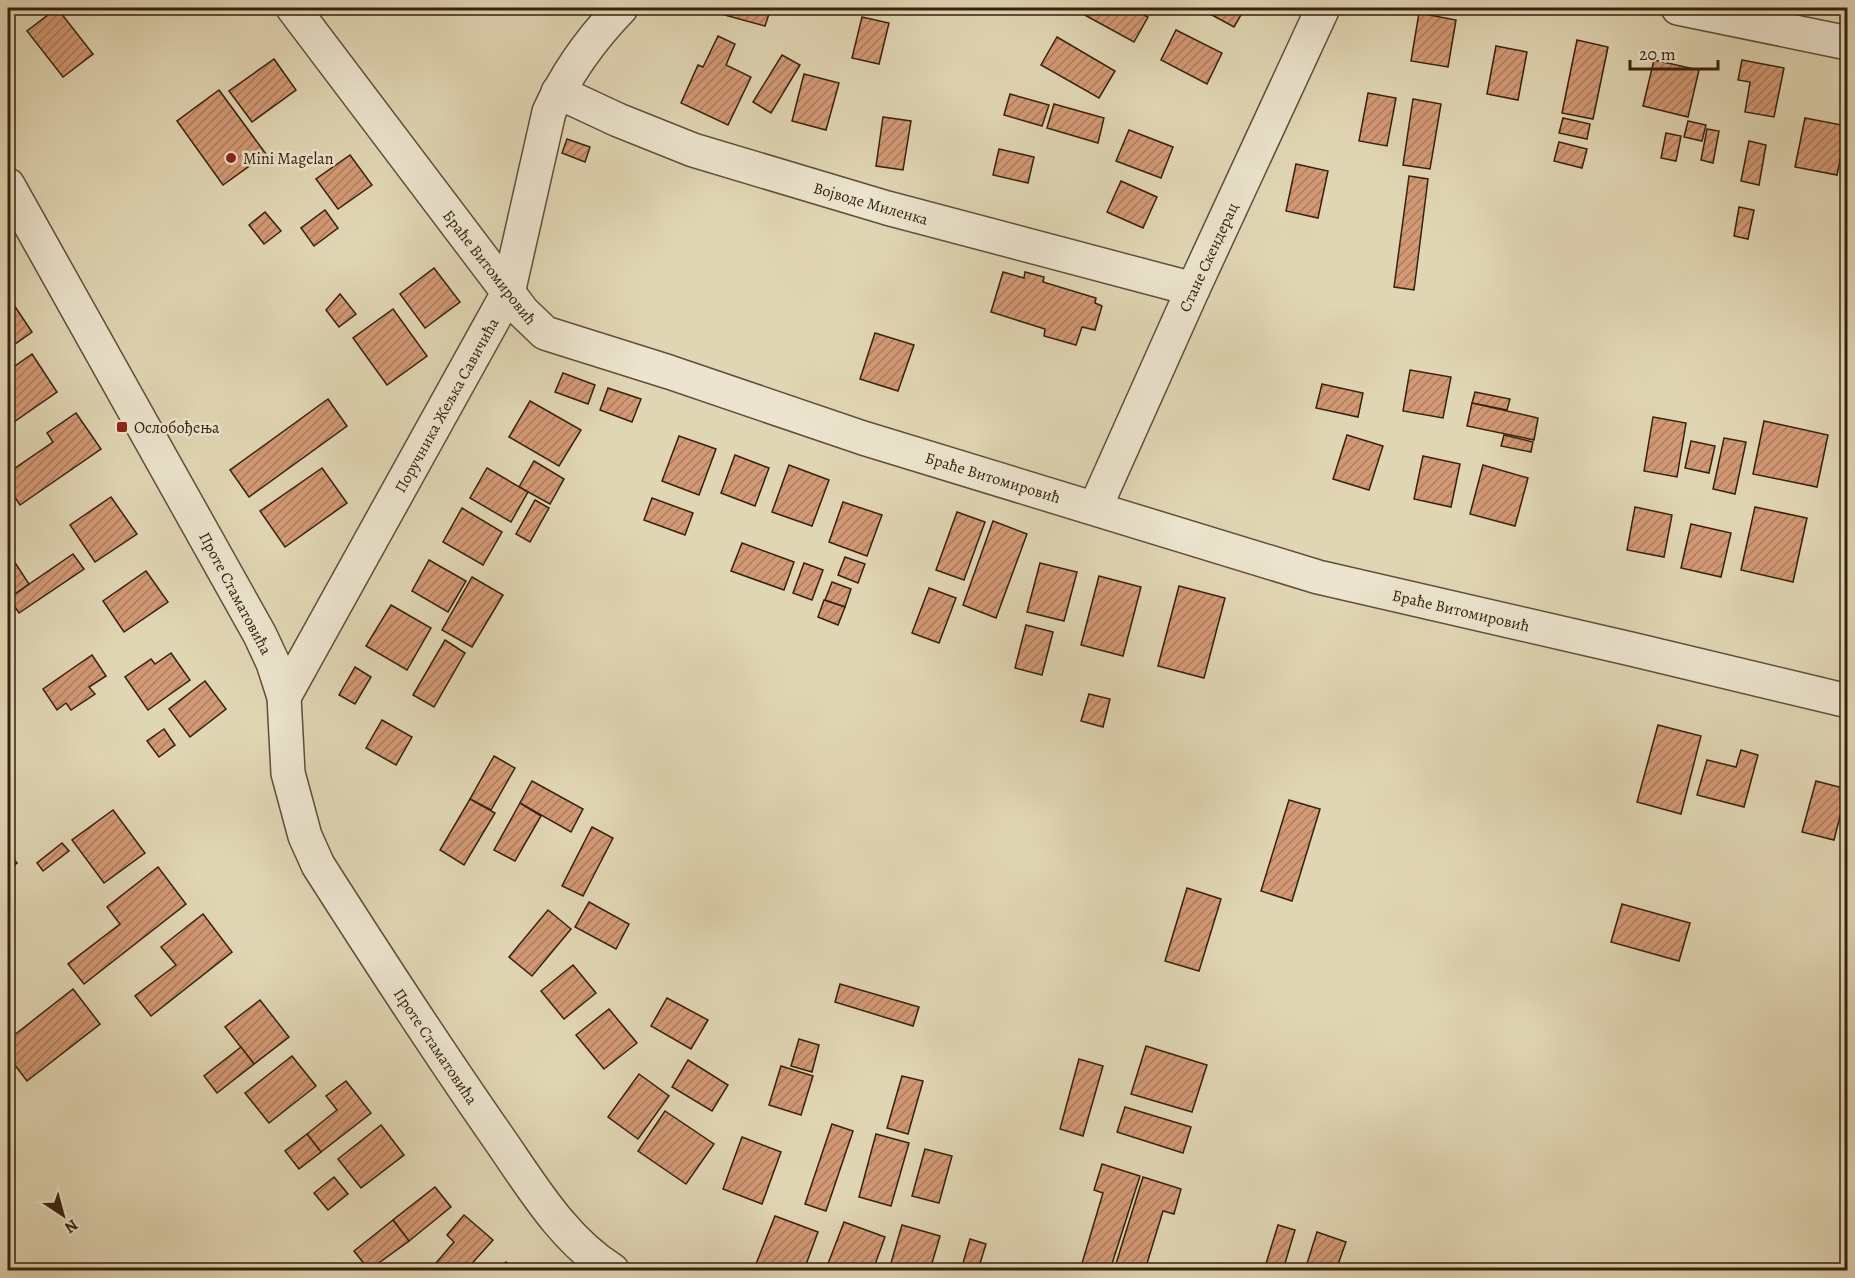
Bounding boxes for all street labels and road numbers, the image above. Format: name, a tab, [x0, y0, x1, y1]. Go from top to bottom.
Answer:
street label: Војводе Миленка	[811, 177, 931, 231]
street label: Стане Скендерац	[1174, 199, 1244, 316]
street label: Браће Витомировић	[437, 205, 541, 330]
street label: Поручника Жељка Савичића	[389, 313, 505, 497]
street label: Браће Витомировић	[922, 447, 1064, 509]
street label: Проте Стаматовића	[193, 528, 277, 659]
street label: Браће Витомировић	[1390, 584, 1532, 638]
street label: Проте Стаматовића	[388, 984, 483, 1110]

